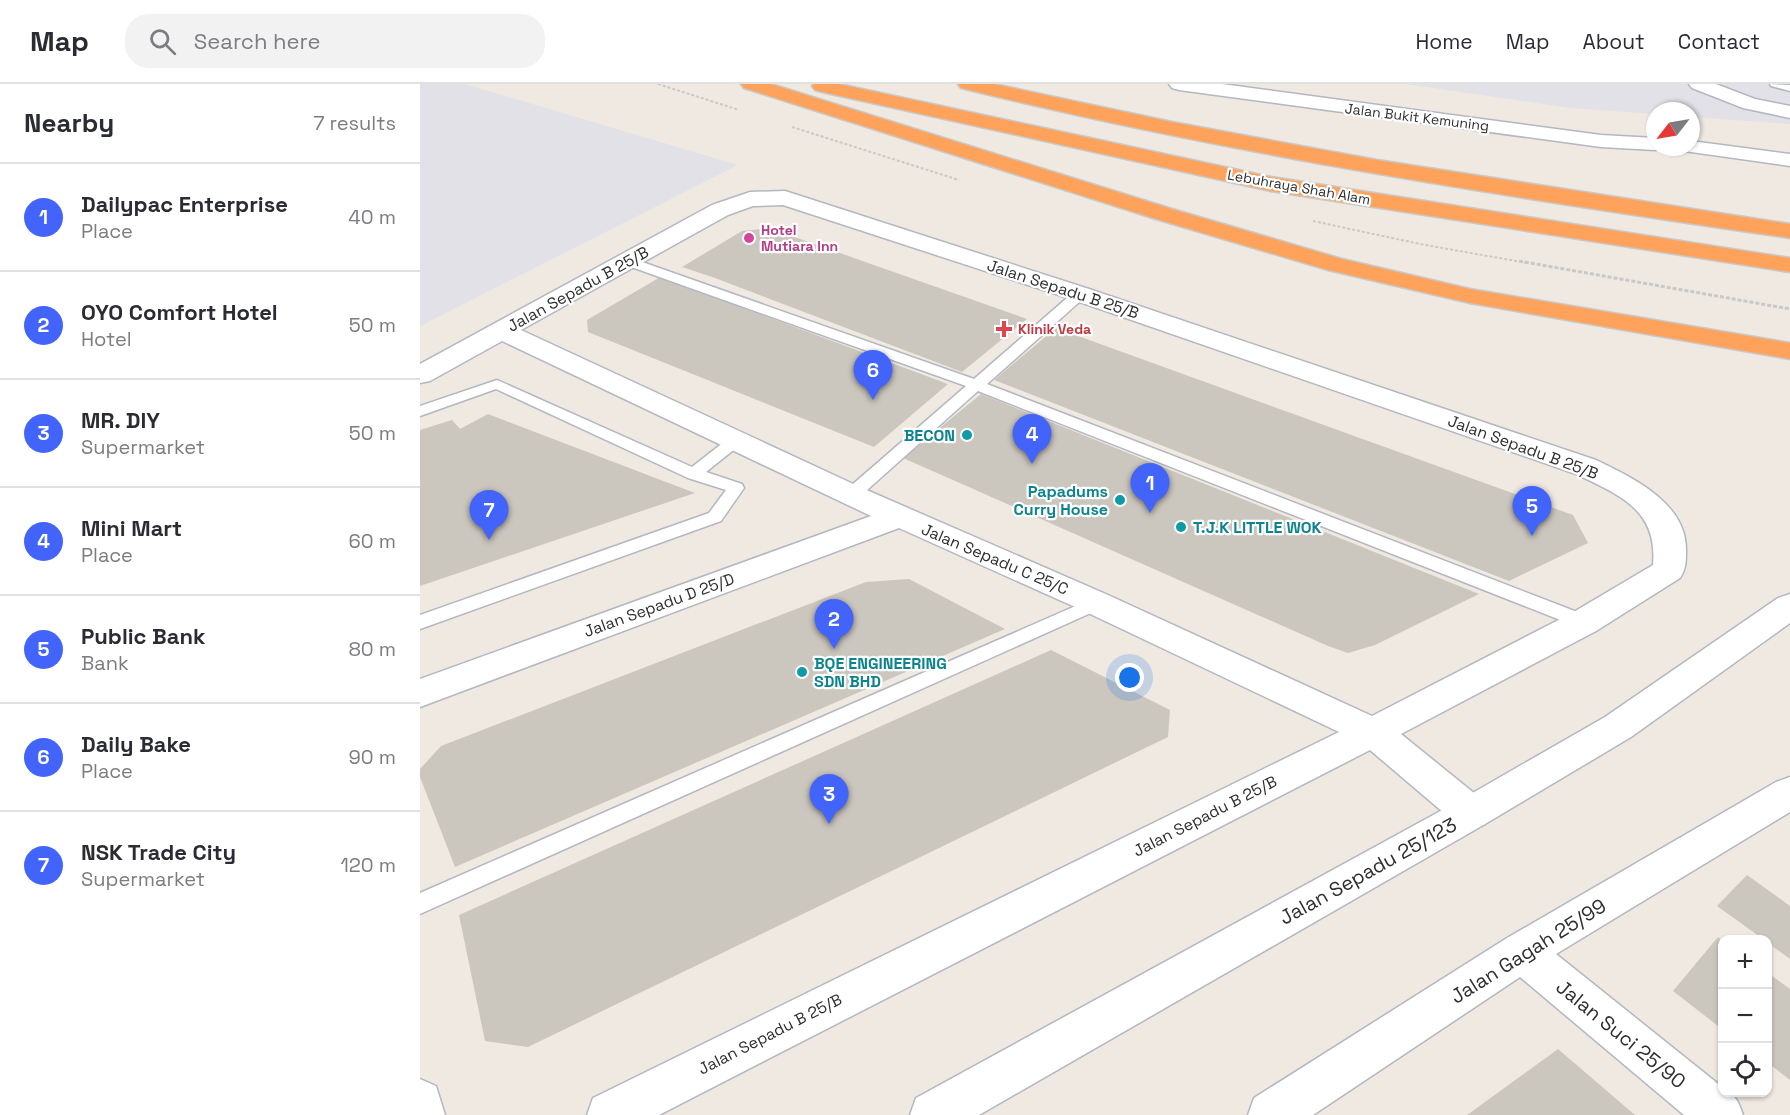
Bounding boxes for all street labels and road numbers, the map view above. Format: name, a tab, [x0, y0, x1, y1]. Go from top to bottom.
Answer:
street label: Jalan Bukit Kemuning	[1344, 99, 1490, 135]
street label: Lebuhraya Shah Alam	[1226, 166, 1372, 208]
street label: Jalan Sepadu B 25/B	[504, 241, 652, 337]
street label: Jalan Sepadu B 25/B	[984, 255, 1142, 323]
street label: Jalan Sepadu B 25/B	[1445, 410, 1601, 484]
street label: Jalan Sepadu C 25/C	[918, 518, 1072, 600]
street label: Jalan Sepadu D 25/D	[581, 568, 737, 642]
street label: Jalan Sepadu B 25/B	[1130, 771, 1280, 861]
street label: Jalan Sepadu 25/123	[1275, 811, 1461, 931]
street label: Jalan Gagah 25/99	[1445, 893, 1611, 1009]
street label: Jalan Suci 25/90	[1551, 974, 1691, 1094]
street label: Jalan Sepadu B 25/B	[695, 989, 845, 1079]

